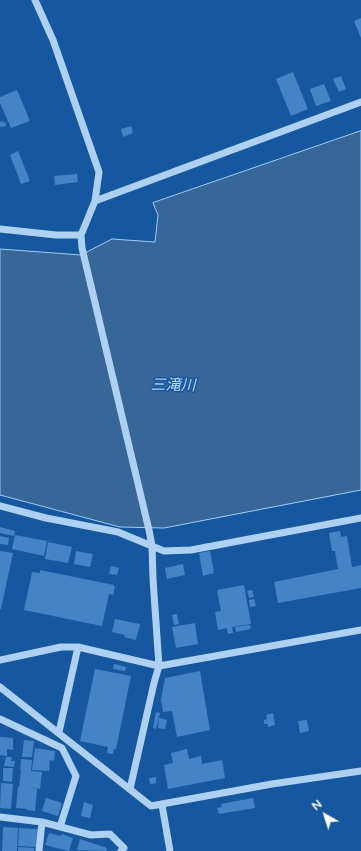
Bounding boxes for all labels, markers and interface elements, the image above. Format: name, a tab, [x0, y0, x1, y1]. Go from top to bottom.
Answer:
water label: 三滝川	[150, 377, 196, 395]
north arrow	[305, 795, 345, 835]
text: N	[310, 797, 325, 813]

